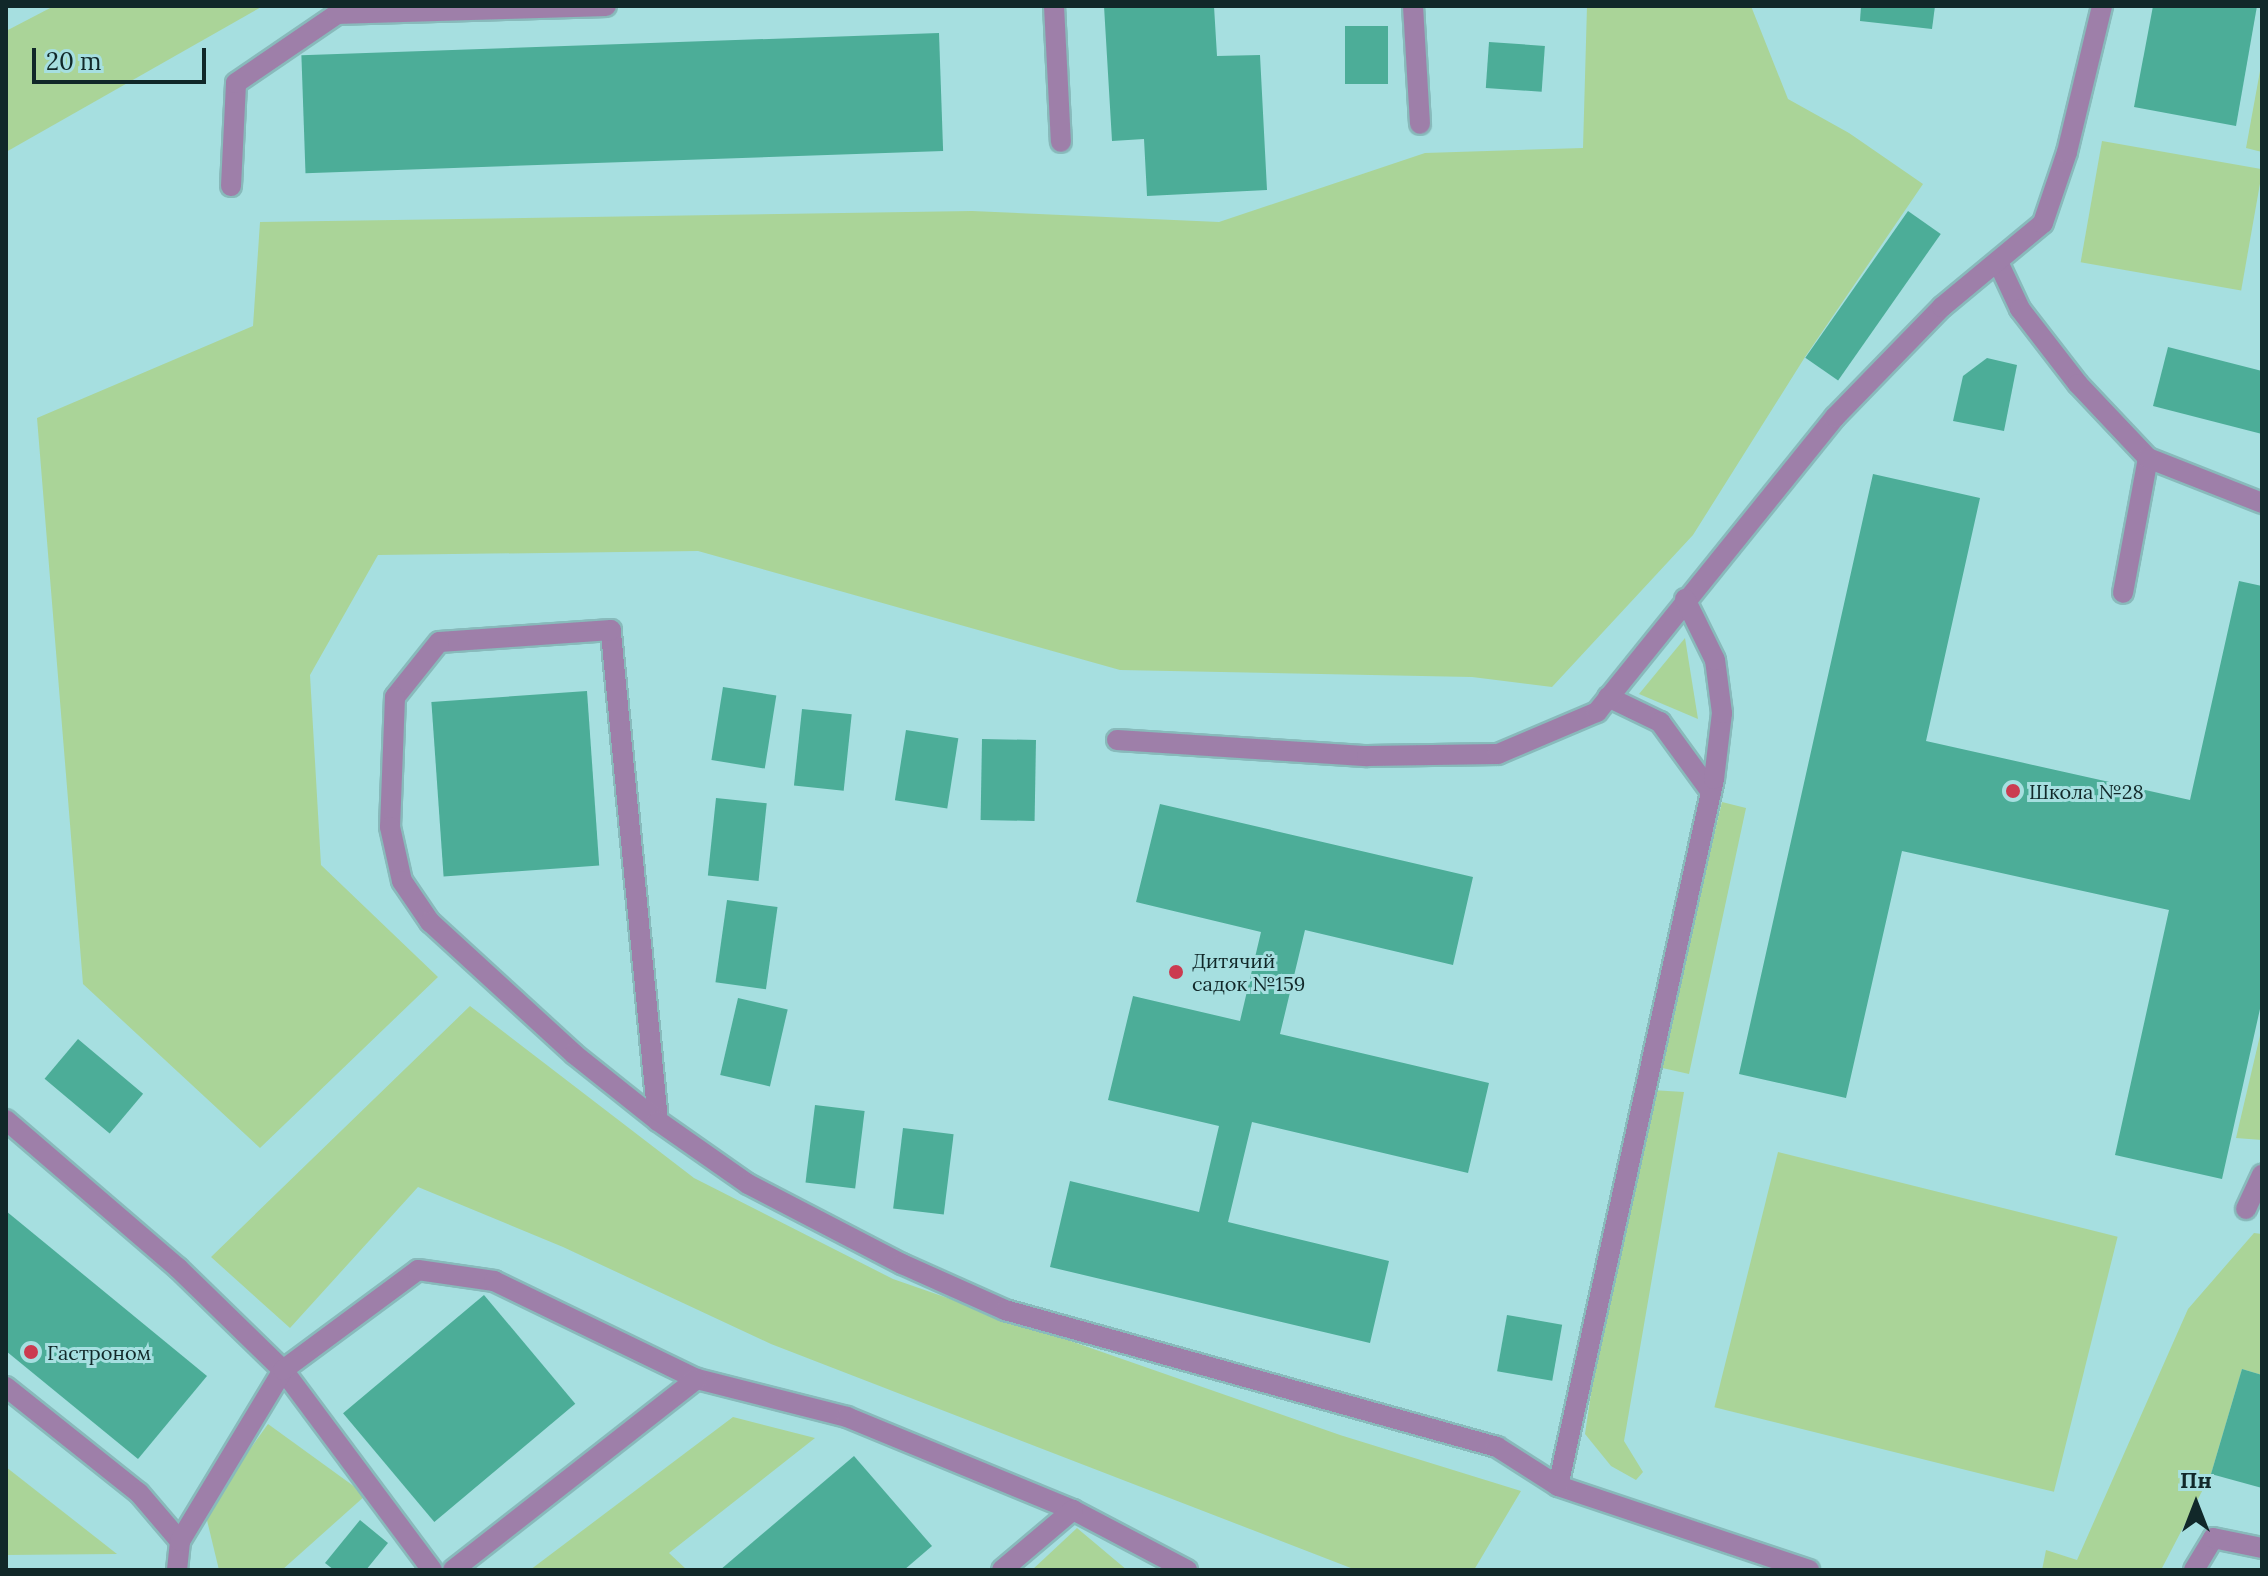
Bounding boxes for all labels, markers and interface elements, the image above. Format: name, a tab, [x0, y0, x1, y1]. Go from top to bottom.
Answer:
scale bar	[36, 32, 210, 82]
text: 20 m	[46, 46, 102, 77]
place label: Школа №28	[2029, 779, 2144, 803]
marker: Школа №28	[2004, 782, 2022, 800]
place label: Дитячий садок №159	[1192, 948, 1305, 995]
marker: Дитячий садок №159	[1167, 963, 1185, 981]
place label: Гастроном	[47, 1340, 151, 1364]
marker: Гастроном	[22, 1343, 40, 1361]
north arrow	[2156, 1464, 2236, 1544]
text: Пн	[2180, 1466, 2212, 1494]

